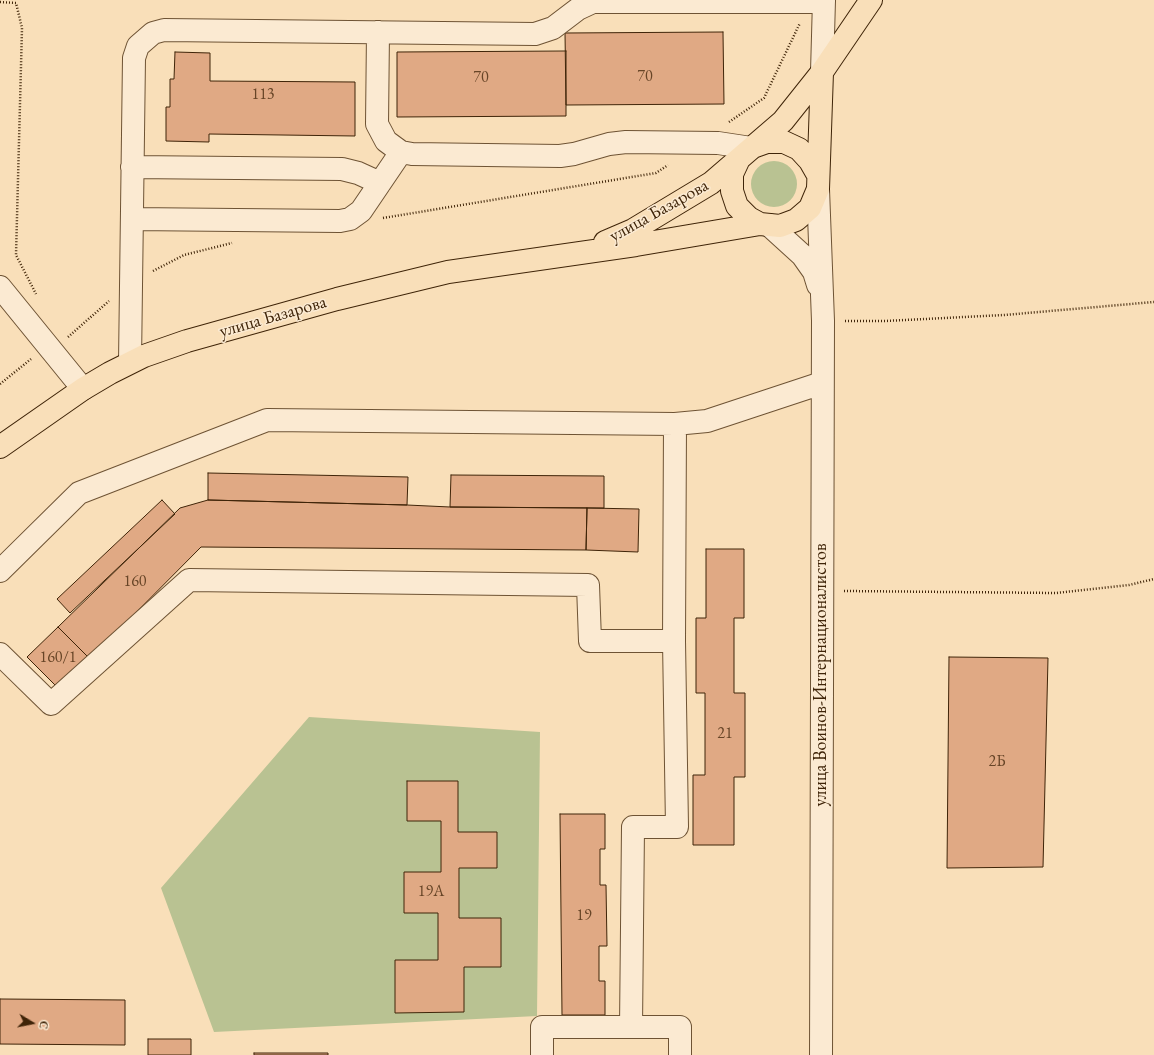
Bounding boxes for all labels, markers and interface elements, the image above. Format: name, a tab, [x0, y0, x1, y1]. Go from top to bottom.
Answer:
house number: 70	[637, 67, 653, 87]
house number: 70	[473, 68, 489, 88]
house number: 113	[251, 85, 275, 105]
street label: улица Базарова	[606, 175, 712, 247]
street label: улица Базарова	[217, 291, 329, 343]
street label: улица Воинов-Интернационалистов	[810, 543, 832, 807]
house number: 160	[123, 572, 147, 592]
house number: 160/1	[39, 648, 77, 668]
house number: 21	[717, 724, 733, 744]
house number: 2Б	[988, 752, 1006, 772]
house number: 19А	[418, 882, 444, 902]
house number: 19	[576, 906, 592, 926]
north arrow	[12, 1003, 52, 1043]
text: С	[36, 1020, 51, 1030]

